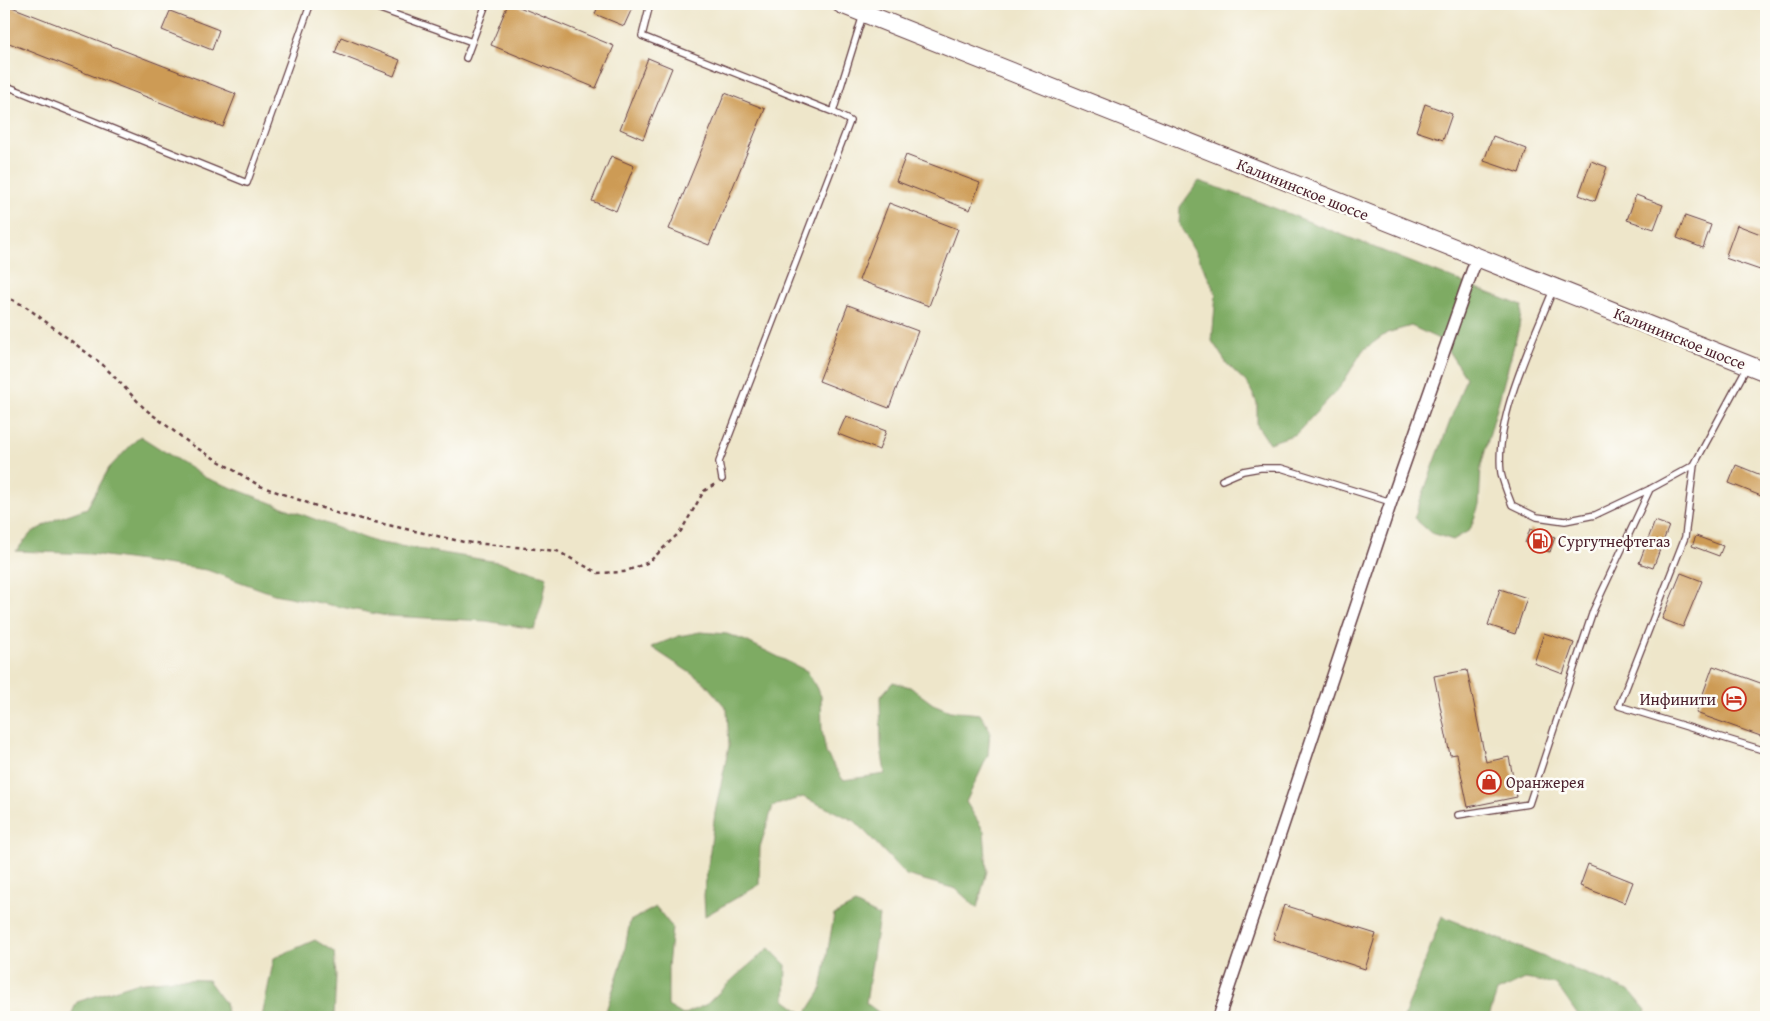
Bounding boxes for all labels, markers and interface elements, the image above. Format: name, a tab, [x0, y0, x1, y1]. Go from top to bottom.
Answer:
street label: Калининское шоссе	[1233, 152, 1373, 226]
street label: Калининское шоссе	[1610, 301, 1750, 375]
fuel station icon: Сургутнефтегаз	[1527, 528, 1553, 554]
place label: Сургутнефтегаз	[1558, 529, 1670, 553]
hotel icon: Инфинити	[1721, 686, 1747, 712]
place label: Инфинити	[1640, 687, 1716, 711]
shop icon: Оранжерея	[1476, 769, 1502, 795]
place label: Оранжерея	[1506, 770, 1585, 794]

